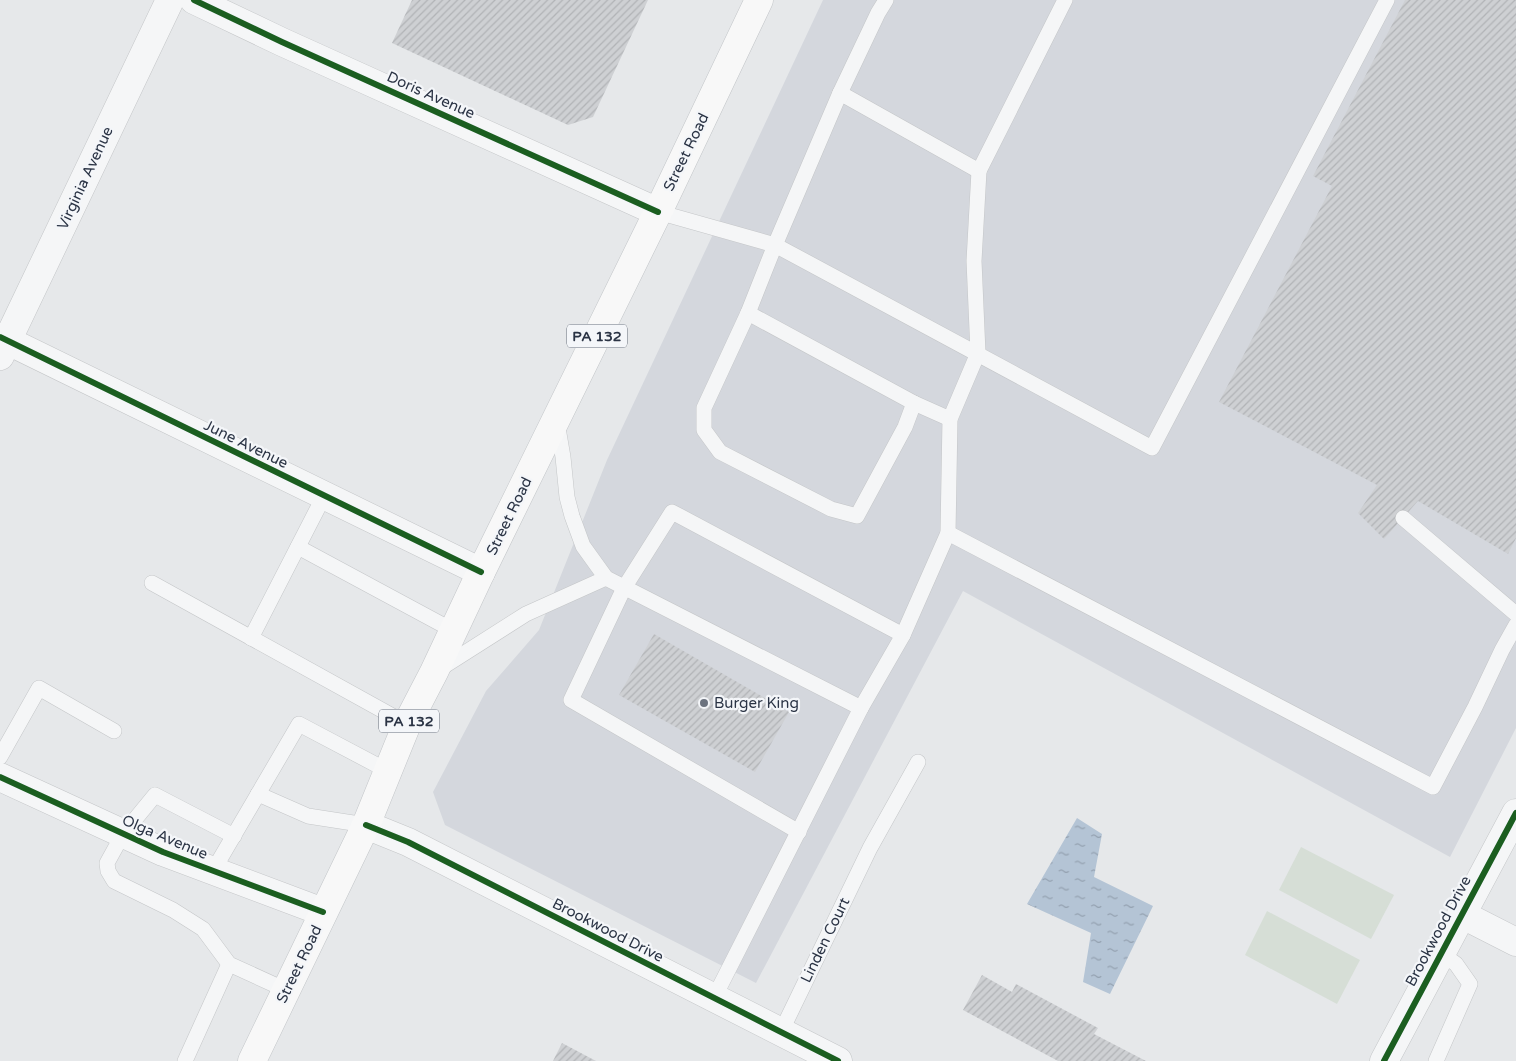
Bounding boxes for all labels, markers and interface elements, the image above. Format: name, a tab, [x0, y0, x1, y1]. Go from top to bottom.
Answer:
street label: Doris Avenue	[384, 68, 478, 122]
street label: Street Road	[659, 110, 713, 194]
street label: Virginia Avenue	[53, 124, 117, 232]
road number: PA 132	[567, 324, 627, 348]
street label: June Avenue	[201, 416, 291, 472]
street label: Street Road	[482, 474, 536, 558]
place label: Burger King	[714, 694, 799, 712]
marker: Burger King	[698, 697, 710, 709]
road number: PA 132	[379, 709, 439, 732]
street label: Olga Avenue	[119, 811, 211, 863]
street label: Brookwood Drive	[1401, 873, 1475, 989]
street label: Brookwood Drive	[549, 894, 667, 966]
street label: Linden Court	[797, 894, 853, 985]
street label: Street Road	[272, 922, 326, 1006]

